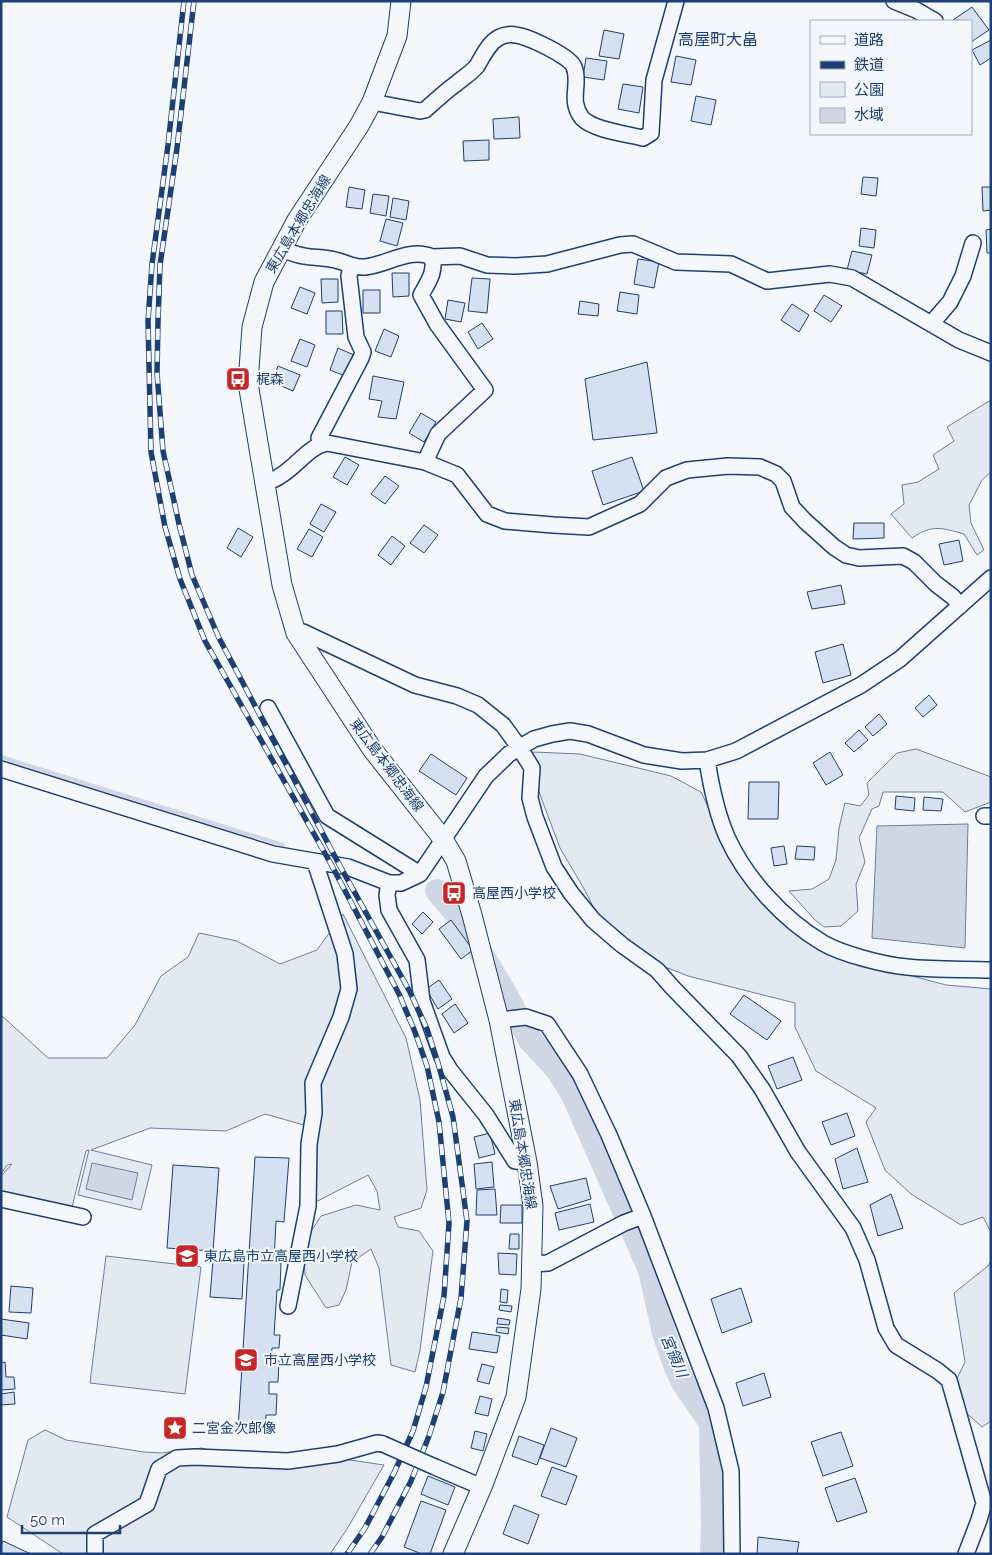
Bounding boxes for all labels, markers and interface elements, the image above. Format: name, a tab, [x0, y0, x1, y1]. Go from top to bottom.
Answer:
legend	[810, 20, 972, 135]
district label: 高屋町大畠	[678, 30, 758, 49]
text: 道路	[854, 31, 884, 49]
text: 鉄道	[854, 56, 884, 74]
text: 公園	[854, 81, 884, 99]
text: 水域	[854, 106, 884, 124]
street label: 東広島本郷忠海線	[262, 172, 334, 276]
bus stop icon: 梶森	[225, 366, 251, 392]
place label: 梶森	[256, 371, 284, 387]
street label: 東広島本郷忠海線	[347, 715, 427, 815]
bus stop icon: 高屋西小学校	[441, 880, 467, 906]
place label: 高屋西小学校	[472, 885, 556, 901]
street label: 東広島本郷忠海線	[506, 1097, 540, 1211]
school or university icon: 東広島市立高屋西小学校	[174, 1243, 200, 1269]
place label: 東広島市立高屋西小学校	[204, 1248, 358, 1264]
water label: 宮領川	[657, 1332, 692, 1382]
school or university icon: 市立高屋西小学校	[233, 1347, 259, 1373]
place label: 市立高屋西小学校	[264, 1352, 376, 1368]
place icon: 二宮金次郎像	[162, 1415, 188, 1441]
place label: 二宮金次郎像	[192, 1420, 276, 1436]
scale bar	[22, 1502, 120, 1534]
text: 50 m	[30, 1511, 65, 1529]

